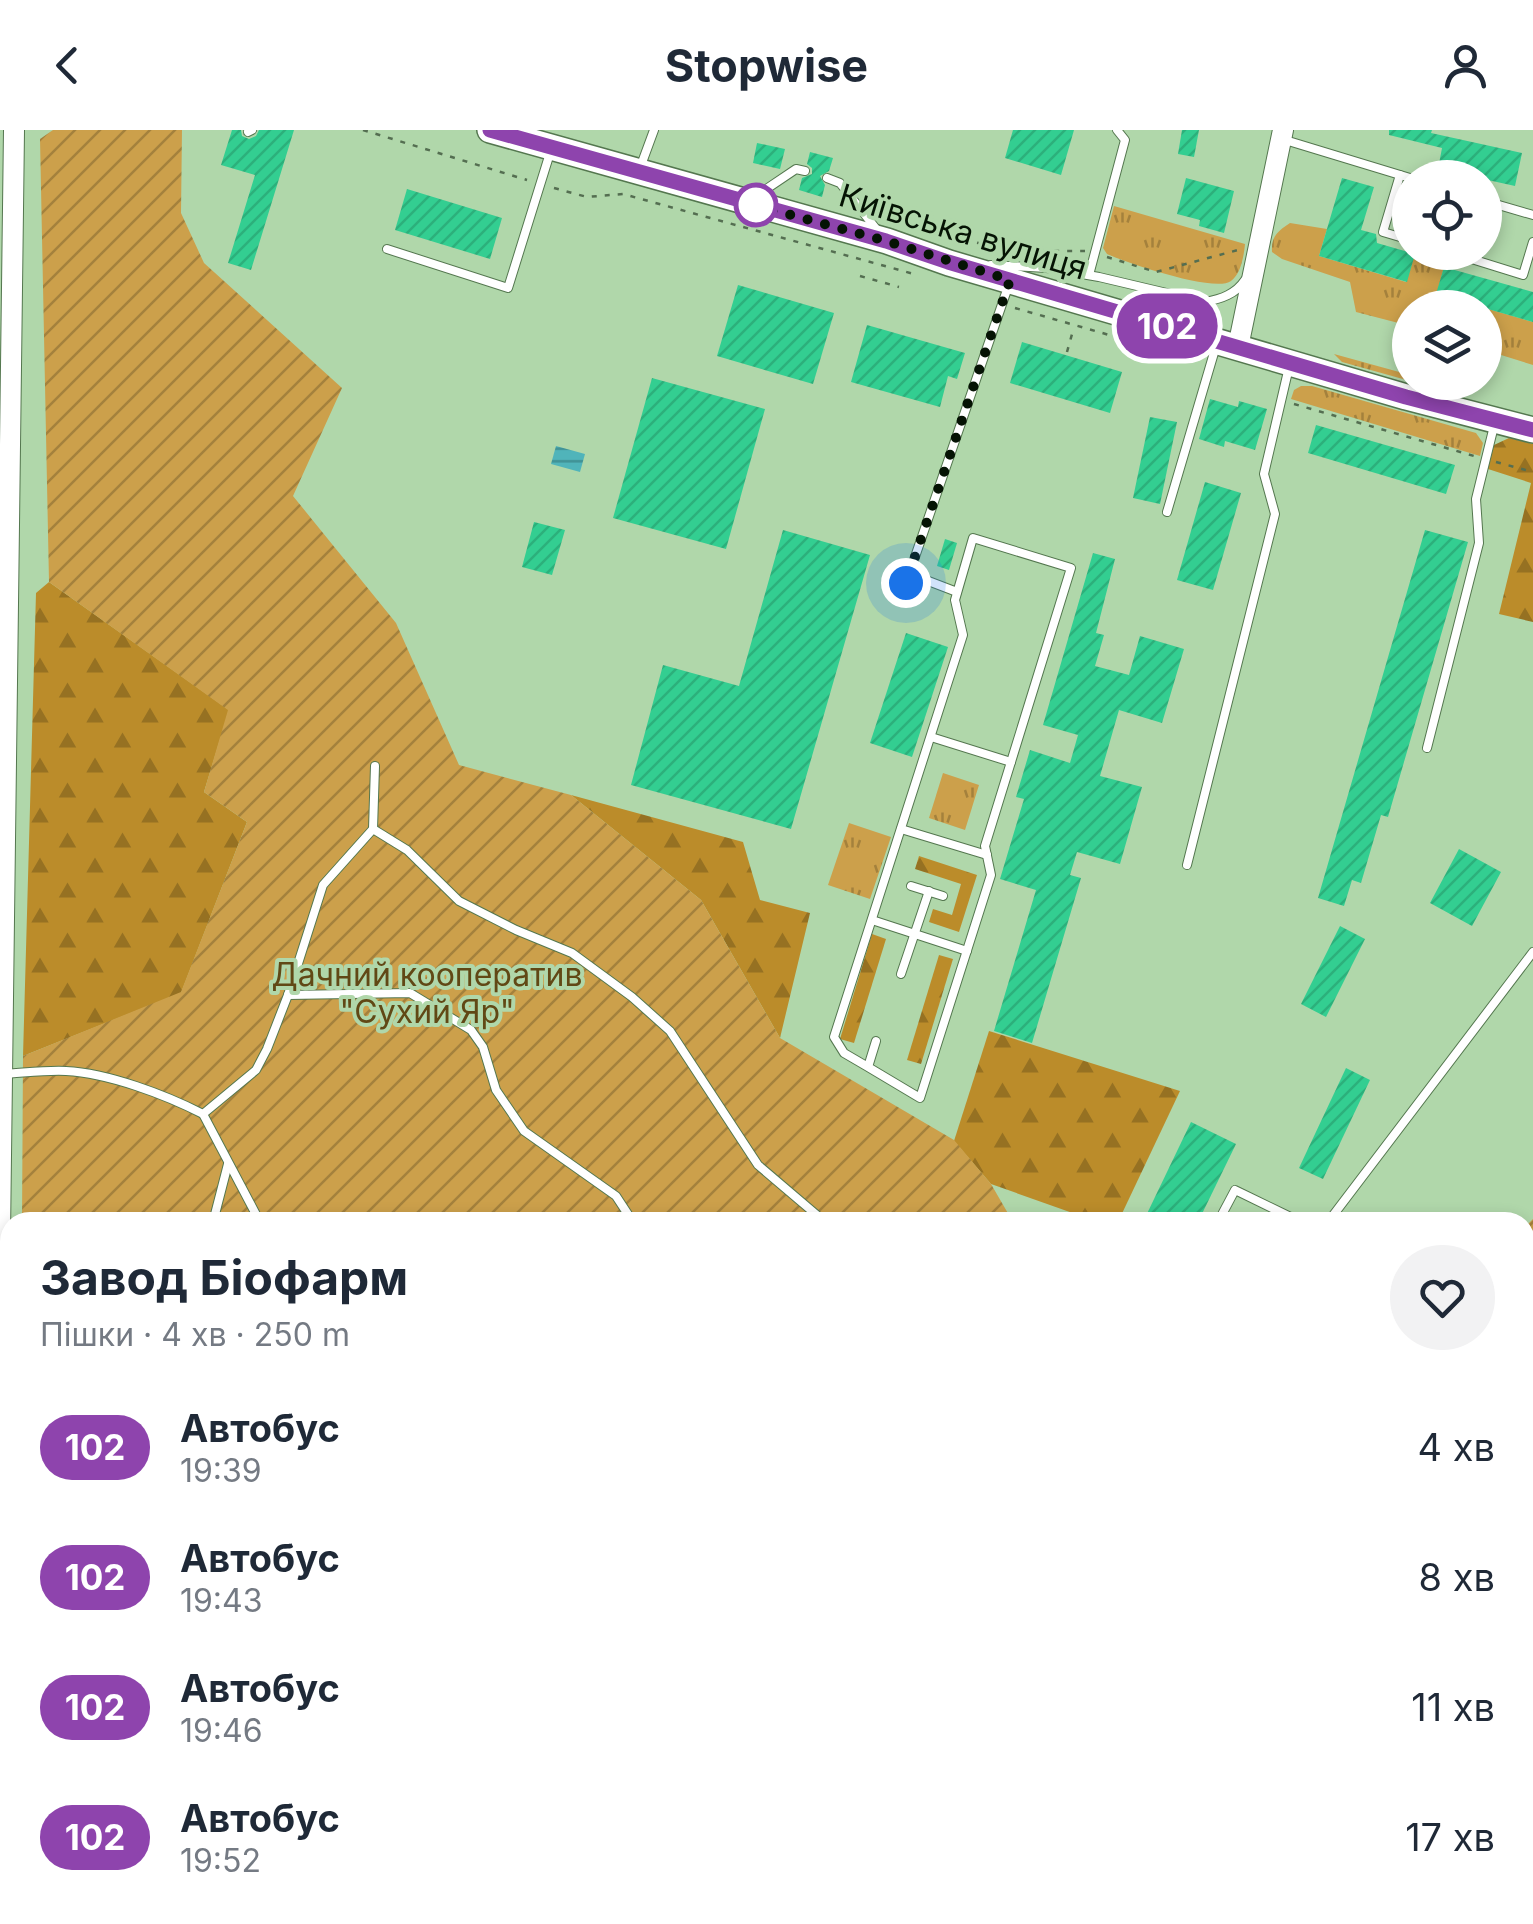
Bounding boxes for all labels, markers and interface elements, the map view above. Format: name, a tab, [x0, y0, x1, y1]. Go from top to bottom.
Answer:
icon: back	[40, 38, 95, 93]
text: Stopwise	[665, 38, 868, 93]
icon: person	[1438, 38, 1493, 93]
map controls	[1392, 160, 1502, 400]
button: locate	[1392, 160, 1502, 270]
street label: Київська вулиця	[835, 175, 1092, 288]
unlabelled marker	[735, 184, 777, 226]
button: layers	[1392, 290, 1502, 400]
line badge: 102	[1110, 294, 1224, 358]
text: 102	[1137, 305, 1197, 347]
your location	[881, 558, 931, 608]
park label: Дачний кооператив "Сухий Яр"	[271, 955, 583, 1031]
button: heart	[1390, 1245, 1495, 1350]
text: Завод Біофарм	[40, 1248, 408, 1307]
text: Пішки · 4 хв · 250 m	[40, 1315, 350, 1354]
text: Автобус	[180, 1405, 340, 1451]
text: 4 хв	[1418, 1424, 1495, 1470]
text: 102	[65, 1426, 125, 1468]
text: 19:39	[180, 1451, 262, 1490]
text: Автобус	[180, 1535, 340, 1581]
text: 8 хв	[1419, 1554, 1495, 1600]
text: 102	[65, 1556, 125, 1598]
text: 19:43	[180, 1581, 263, 1620]
text: Автобус	[180, 1665, 340, 1711]
text: 11 хв	[1411, 1684, 1495, 1730]
text: 102	[65, 1686, 125, 1728]
text: 19:46	[180, 1711, 263, 1750]
text: Автобус	[180, 1795, 340, 1841]
text: 17 хв	[1405, 1814, 1495, 1860]
text: 102	[65, 1816, 125, 1858]
text: 19:52	[180, 1841, 261, 1880]

